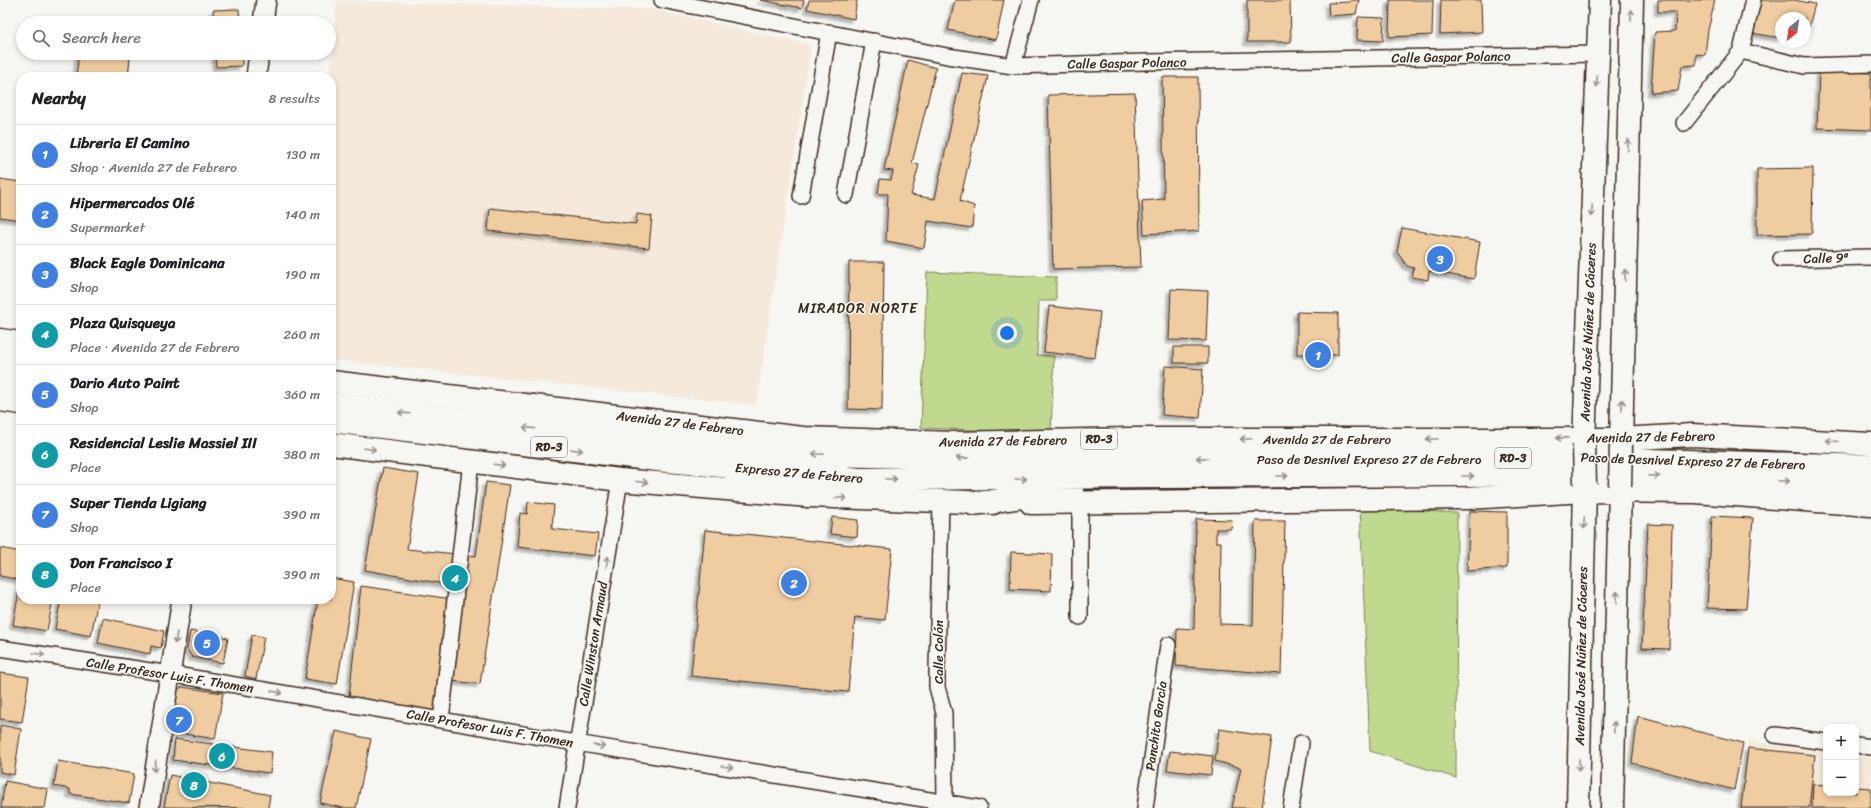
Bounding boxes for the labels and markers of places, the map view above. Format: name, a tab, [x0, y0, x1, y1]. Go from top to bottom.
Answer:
pin: 3	[1427, 244, 1453, 274]
pin: 1	[1305, 340, 1331, 370]
pin: 4	[442, 563, 468, 593]
pin: 2	[781, 568, 807, 598]
pin: 5	[194, 628, 220, 658]
pin: 7	[166, 705, 192, 735]
pin: 6	[209, 741, 235, 771]
pin: 8	[181, 770, 207, 800]

